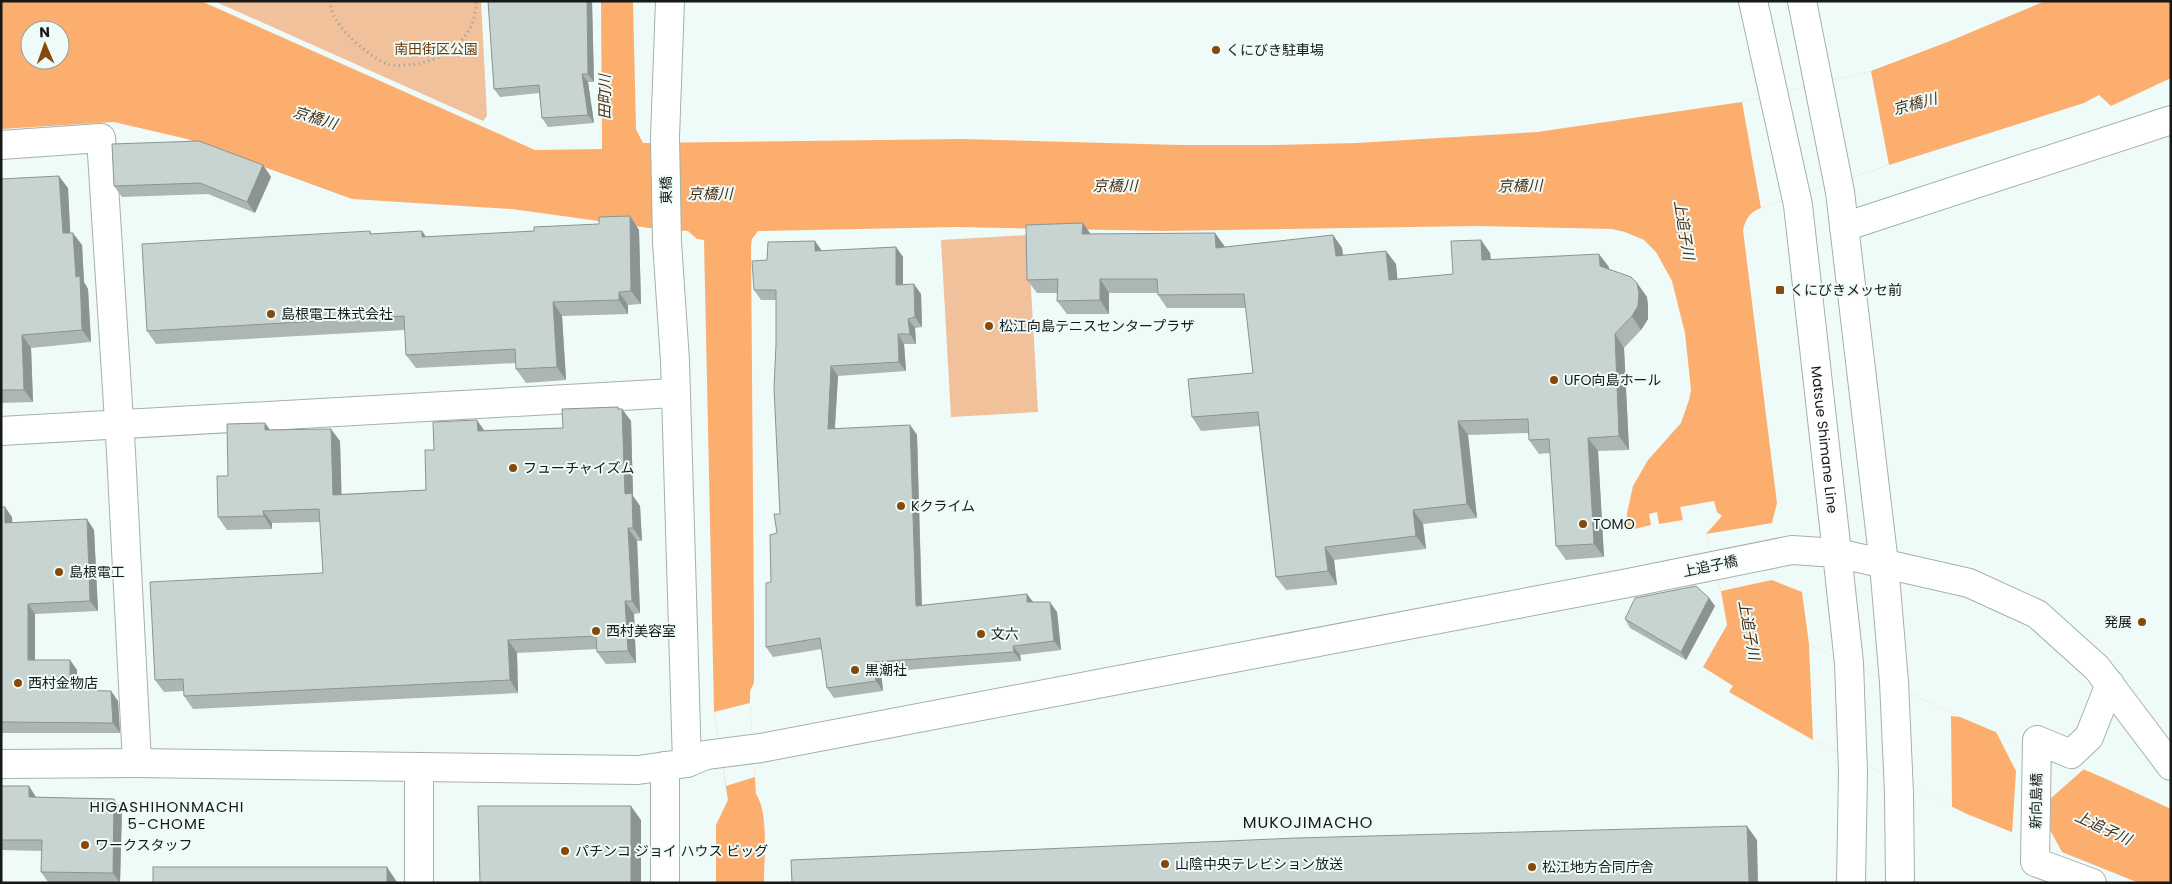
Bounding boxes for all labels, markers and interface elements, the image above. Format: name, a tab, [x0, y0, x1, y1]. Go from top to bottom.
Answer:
north arrow	[20, 20, 70, 70]
text: N	[39, 22, 50, 42]
park label: 南田街区公園	[394, 39, 478, 59]
place label: くにびき駐車場	[1226, 40, 1324, 60]
marker: くにびき駐車場	[1210, 44, 1222, 56]
water label: 田町川	[594, 73, 615, 120]
water label: 京橋川	[1890, 87, 1941, 119]
water label: 京橋川	[291, 101, 342, 135]
water label: 京橋川	[1092, 175, 1139, 196]
water label: 京橋川	[1497, 175, 1545, 196]
street label: 東橋	[656, 176, 676, 204]
water label: 京橋川	[687, 183, 734, 204]
water label: 上追子川	[1669, 199, 1700, 263]
place label: くにびきメッセ前	[1790, 280, 1902, 300]
marker: くにびきメッセ前	[1774, 284, 1786, 296]
place label: 島根電工株式会社	[281, 304, 393, 324]
marker: 島根電工株式会社	[265, 308, 277, 320]
place label: 松江向島テニスセンタープラザ	[999, 316, 1194, 336]
marker: 松江向島テニスセンタープラザ	[983, 320, 995, 332]
street label: Matsue Shimane Line	[1806, 365, 1843, 515]
place label: UFO向島ホール	[1564, 370, 1662, 390]
marker: UFO向島ホール	[1548, 374, 1560, 386]
place label: フューチャイズム	[523, 458, 634, 478]
marker: フューチャイズム	[507, 462, 519, 474]
place label: Kクライム	[911, 496, 975, 516]
marker: Kクライム	[895, 500, 907, 512]
place label: TOMO	[1593, 514, 1635, 534]
marker: TOMO	[1577, 518, 1589, 530]
street label: 上追子橋	[1681, 550, 1739, 582]
place label: 島根電工	[69, 562, 125, 582]
marker: 島根電工	[53, 566, 65, 578]
water label: 上追子川	[1734, 599, 1765, 663]
place label: 発展	[2104, 612, 2132, 632]
marker: 発展	[2136, 616, 2148, 628]
place label: 西村美容室	[606, 621, 676, 641]
place label: 文六	[991, 624, 1019, 644]
marker: 西村美容室	[590, 625, 602, 637]
marker: 文六	[975, 628, 987, 640]
place label: 黒潮社	[865, 660, 907, 680]
marker: 黒潮社	[849, 664, 861, 676]
place label: 西村金物店	[28, 673, 98, 693]
marker: 西村金物店	[12, 677, 24, 689]
street label: 新向島橋	[2026, 773, 2046, 829]
district label: HIGASHIHONMACHI 5-CHOME	[89, 796, 245, 834]
water label: 上追子川	[2072, 805, 2137, 851]
district label: MUKOJIMACHO	[1243, 811, 1373, 834]
place label: ワークスタッフ	[95, 835, 193, 855]
marker: ワークスタッフ	[79, 839, 91, 851]
place label: パチンコ ジョイ ハウス ビッグ	[575, 841, 768, 861]
marker: パチンコ ジョイ ハウス ビッグ	[559, 845, 571, 857]
place label: 山陰中央テレビション放送	[1175, 854, 1343, 874]
place label: 松江地方合同庁舎	[1542, 857, 1654, 877]
marker: 山陰中央テレビション放送	[1159, 858, 1171, 870]
marker: 松江地方合同庁舎	[1526, 861, 1538, 873]

